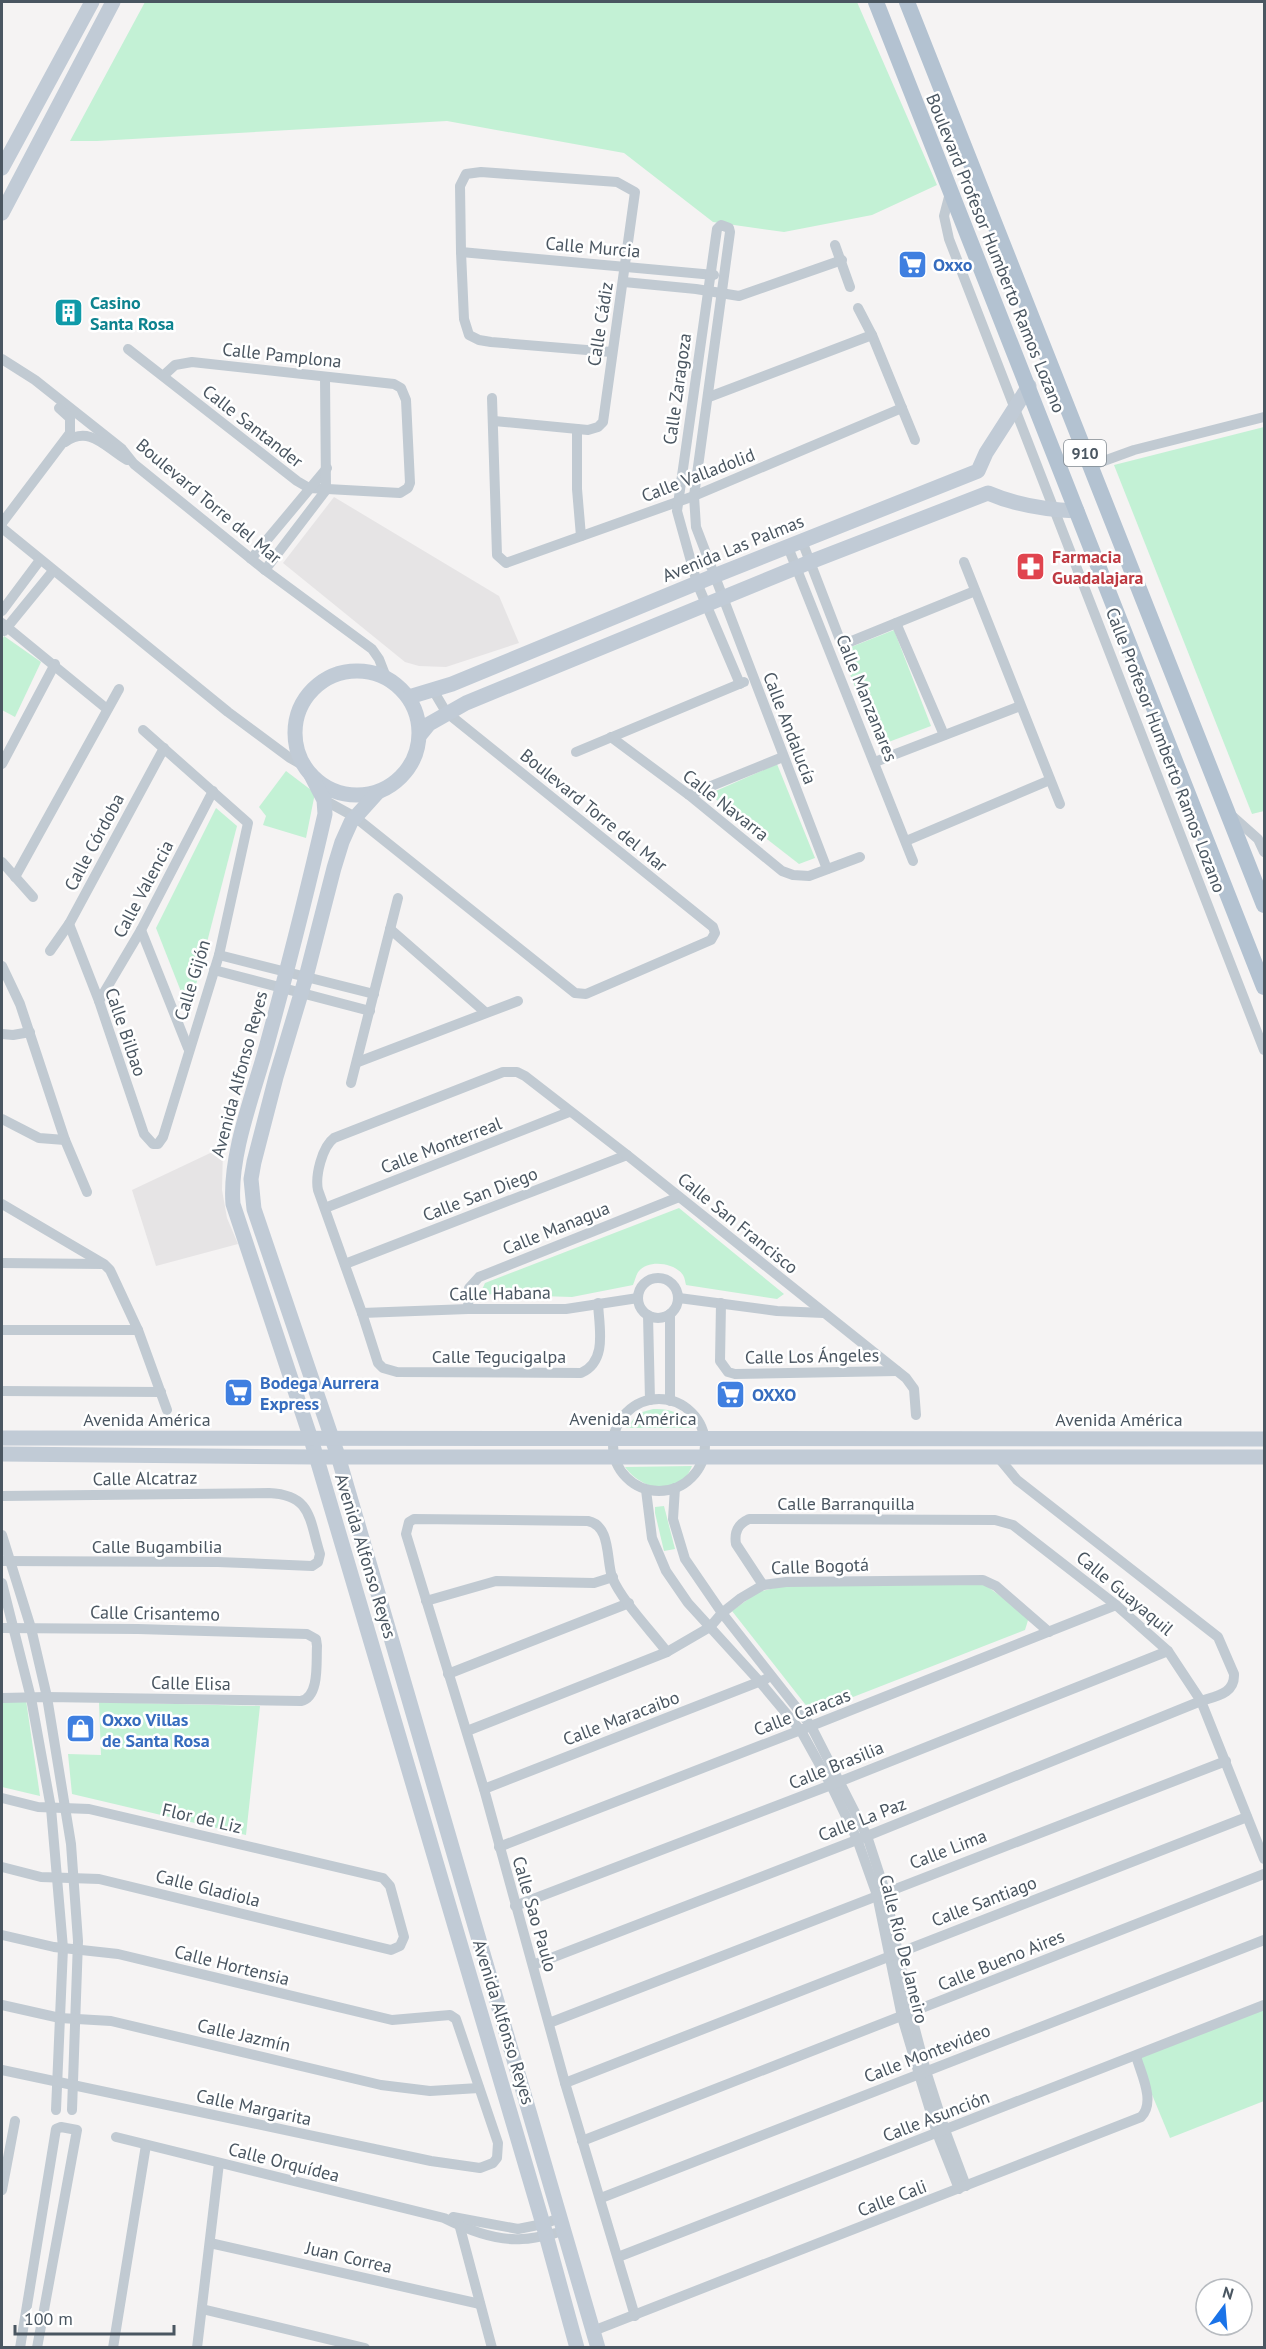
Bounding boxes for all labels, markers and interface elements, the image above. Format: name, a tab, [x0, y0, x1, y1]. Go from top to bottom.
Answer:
street label: Boulevard Profesor Humberto Ramos Lozano	[921, 90, 1071, 416]
street label: Calle Murcia	[545, 231, 641, 263]
supermarket icon: Oxxo	[896, 248, 928, 280]
place label: Oxxo	[933, 253, 973, 276]
street label: Calle Cádiz	[582, 280, 618, 368]
place label: Casino Santa Rosa	[90, 291, 174, 335]
building icon: Casino Santa Rosa	[53, 296, 85, 328]
street label: Calle Zaragoza	[658, 332, 696, 446]
street label: Calle Pamplona	[221, 337, 343, 373]
street label: Calle Santander	[198, 380, 308, 472]
street label: Boulevard Torre del Mar	[131, 433, 287, 569]
road number: 910	[1064, 440, 1106, 466]
street label: Calle Valladolid	[638, 443, 758, 507]
street label: Avenida Las Palmas	[659, 509, 807, 587]
place label: Farmacia Guadalajara	[1052, 545, 1143, 589]
pharmacy icon: Farmacia Guadalajara	[1015, 550, 1047, 582]
street label: Calle Profesor Humberto Ramos Lozano	[1101, 604, 1231, 896]
street label: Calle Manzanares	[831, 631, 903, 765]
street label: Calle Andalucía	[758, 669, 822, 787]
street label: Boulevard Torre del Mar	[516, 743, 672, 877]
street label: Calle Navarra	[678, 764, 774, 846]
street label: Calle Córdoba	[59, 789, 129, 895]
street label: Calle Valencia	[108, 836, 178, 942]
street label: Calle Gijón	[169, 937, 215, 1023]
street label: Calle Bilbao	[100, 985, 152, 1079]
street label: Avenida Alfonso Reyes	[206, 988, 272, 1160]
street label: Calle Monterreal	[377, 1111, 505, 1179]
street label: Calle San Diego	[419, 1162, 541, 1226]
street label: Calle San Francisco	[673, 1167, 803, 1279]
street label: Calle Managua	[499, 1196, 613, 1260]
street label: Calle Habana	[449, 1281, 551, 1305]
street label: Calle Los Ángeles	[745, 1343, 879, 1369]
street label: Calle Tegucigalpa	[432, 1345, 566, 1368]
place label: Bodega Aurrera Express	[260, 1371, 379, 1415]
supermarket icon: Bodega Aurrera Express	[223, 1376, 255, 1408]
supermarket icon: OXXO	[715, 1378, 747, 1410]
place label: OXXO	[752, 1383, 796, 1406]
street label: Avenida América	[569, 1407, 697, 1430]
street label: Avenida América	[83, 1408, 211, 1431]
street label: Avenida América	[1055, 1408, 1183, 1431]
street label: Calle Alcatraz	[92, 1466, 198, 1490]
street label: Avenida Alfonso Reyes	[330, 1471, 402, 1641]
street label: Calle Barranquilla	[777, 1492, 915, 1515]
street label: Calle Bugambilia	[92, 1535, 222, 1558]
street label: Calle Guayaquil	[1072, 1546, 1179, 1641]
street label: Calle Bogotá	[771, 1553, 869, 1579]
street label: Calle Crisantemo	[90, 1600, 220, 1626]
street label: Calle Elisa	[151, 1671, 231, 1695]
street label: Calle Caracas	[750, 1683, 854, 1741]
street label: Calle Maracaibo	[560, 1685, 682, 1751]
place label: Oxxo Villas de Santa Rosa	[102, 1708, 210, 1752]
shop icon: Oxxo Villas de Santa Rosa	[65, 1713, 97, 1745]
street label: Calle Brasilia	[785, 1736, 887, 1794]
street label: Calle La Paz	[815, 1792, 909, 1846]
street label: Flor de Liz	[160, 1798, 244, 1838]
street label: Calle Lima	[906, 1824, 990, 1874]
street label: Calle Sao Paulo	[508, 1853, 562, 1975]
street label: Calle Gladiola	[153, 1864, 263, 1912]
street label: Calle Santiago	[928, 1870, 1040, 1932]
street label: Calle Río De Janeiro	[874, 1872, 934, 2026]
street label: Calle Bueno Aires	[934, 1924, 1068, 1996]
street label: Avenida Alfonso Reyes	[468, 1937, 540, 2107]
street label: Calle Hortensia	[172, 1940, 292, 1990]
street label: Calle Jazmín	[195, 2013, 293, 2057]
street label: Calle Montevideo	[861, 2018, 993, 2088]
street label: Calle Margarita	[194, 2084, 314, 2130]
street label: Calle Asunción	[879, 2085, 993, 2147]
street label: Calle Orquídea	[226, 2137, 342, 2187]
street label: Calle Cali	[854, 2174, 930, 2222]
street label: Juan Correa	[302, 2236, 395, 2278]
north arrow	[1194, 2277, 1254, 2337]
text: N	[1220, 2282, 1236, 2304]
scale bar	[15, 2298, 174, 2336]
text: 100 m	[24, 2307, 73, 2330]

